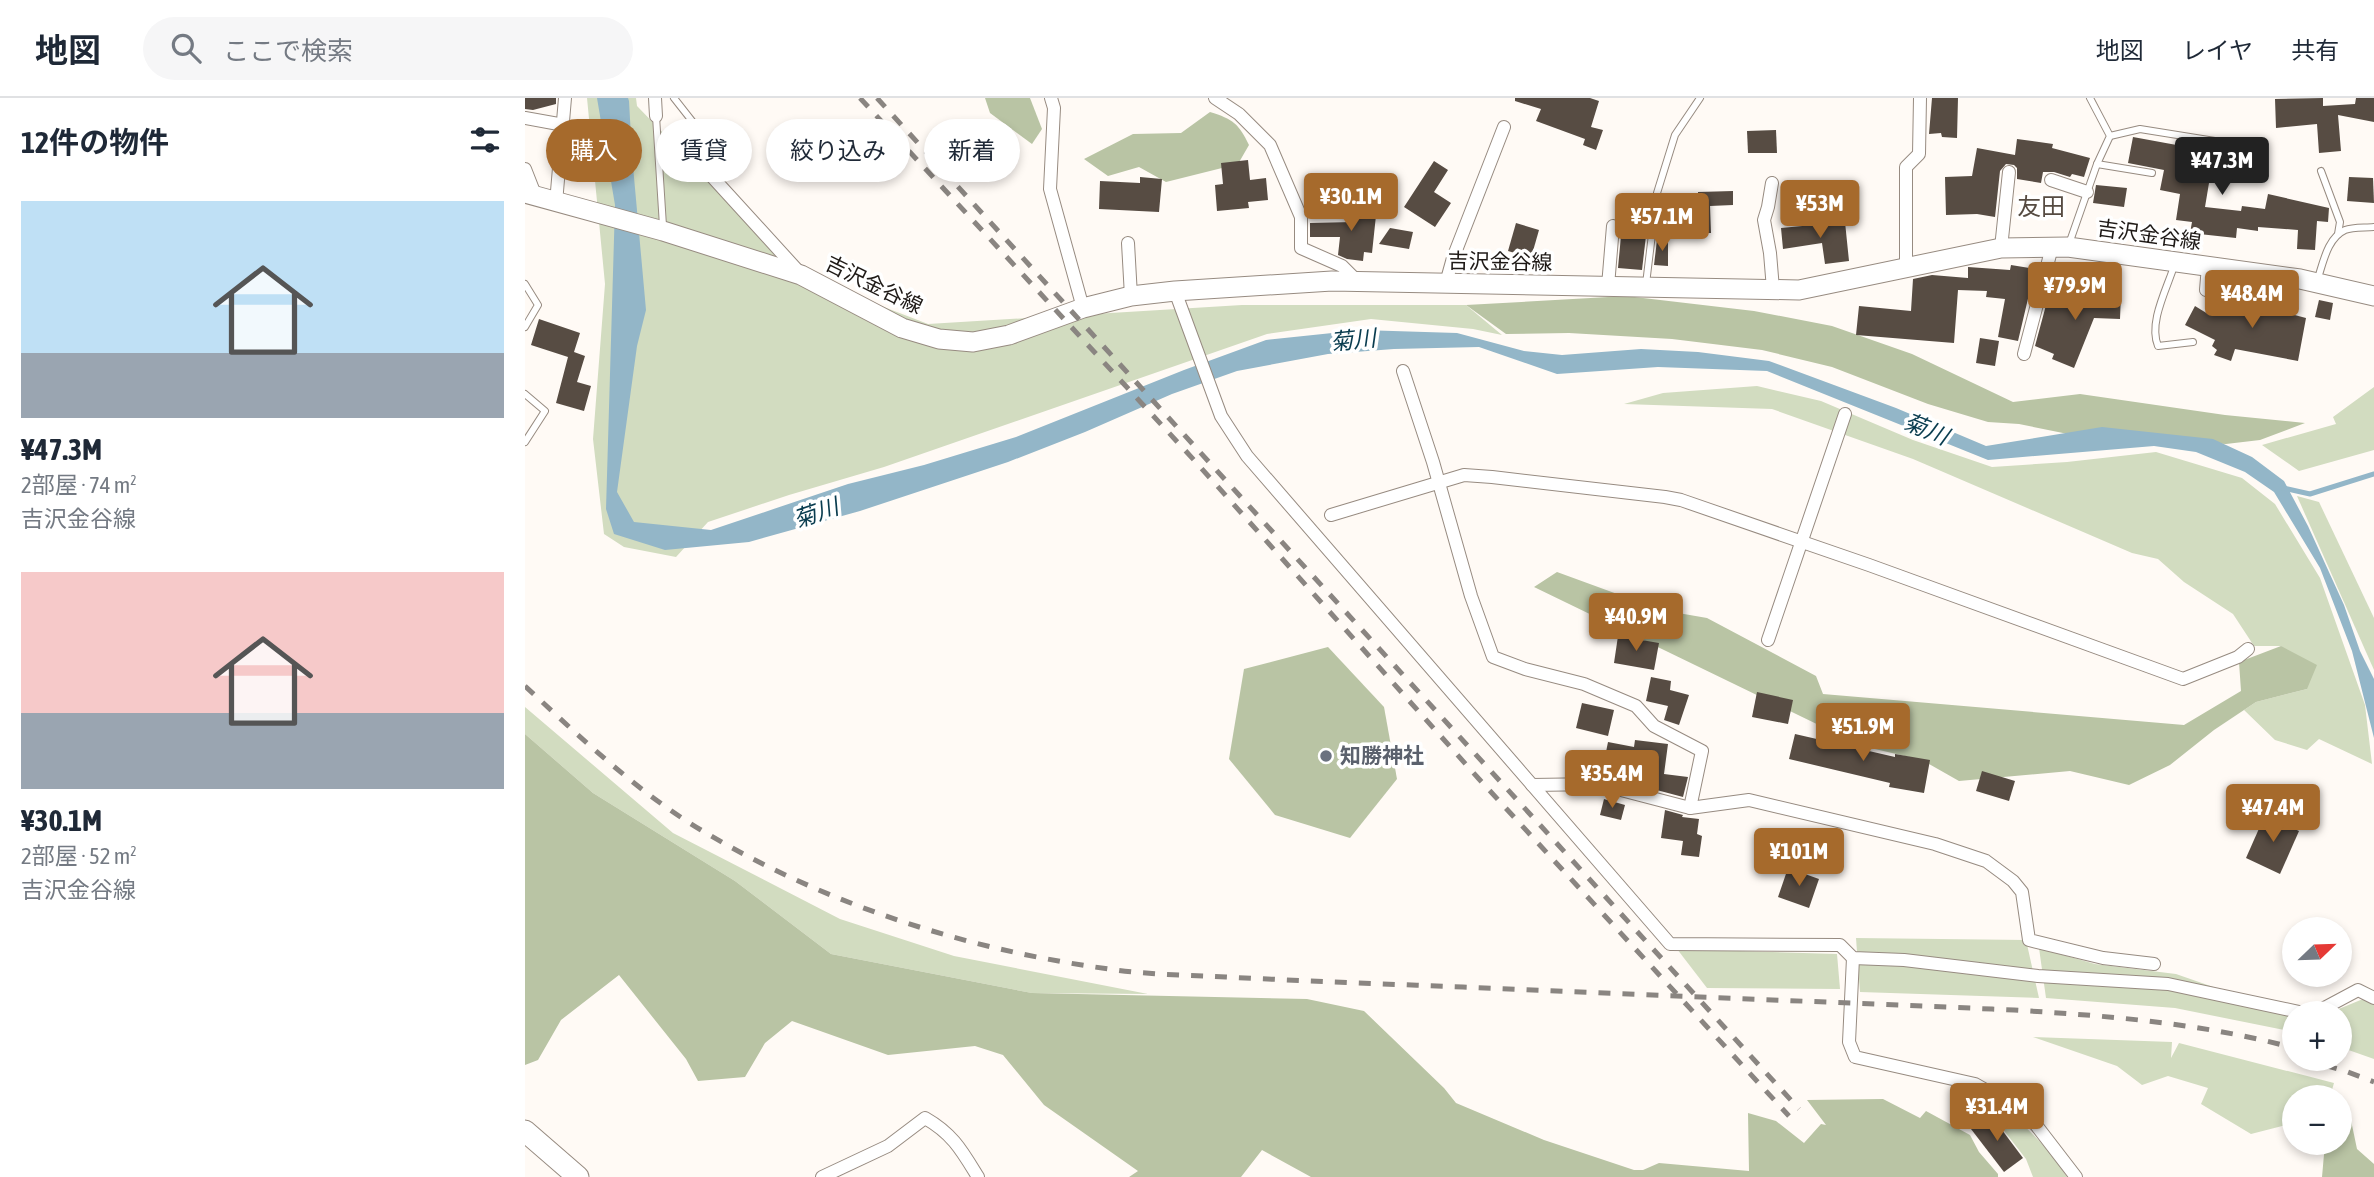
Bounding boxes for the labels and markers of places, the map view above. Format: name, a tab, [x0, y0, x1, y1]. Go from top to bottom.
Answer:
pin: ¥47.3M	[2165, 138, 2279, 197]
pin: ¥30.1M	[1294, 174, 1408, 233]
pin: ¥53M	[1779, 180, 1861, 240]
pin: ¥57.1M	[1605, 194, 1719, 253]
pin: ¥79.9M	[2018, 262, 2132, 322]
pin: ¥48.4M	[2195, 271, 2309, 330]
pin: ¥40.9M	[1579, 594, 1693, 653]
pin: ¥51.9M	[1806, 704, 1920, 763]
place label: 知勝神社	[1340, 743, 1424, 767]
marker: 知勝神社	[1318, 748, 1334, 764]
pin: ¥35.4M	[1555, 750, 1669, 810]
pin: ¥47.4M	[2216, 784, 2330, 844]
pin: ¥101M	[1750, 828, 1848, 888]
pin: ¥31.4M	[1940, 1084, 2054, 1143]

